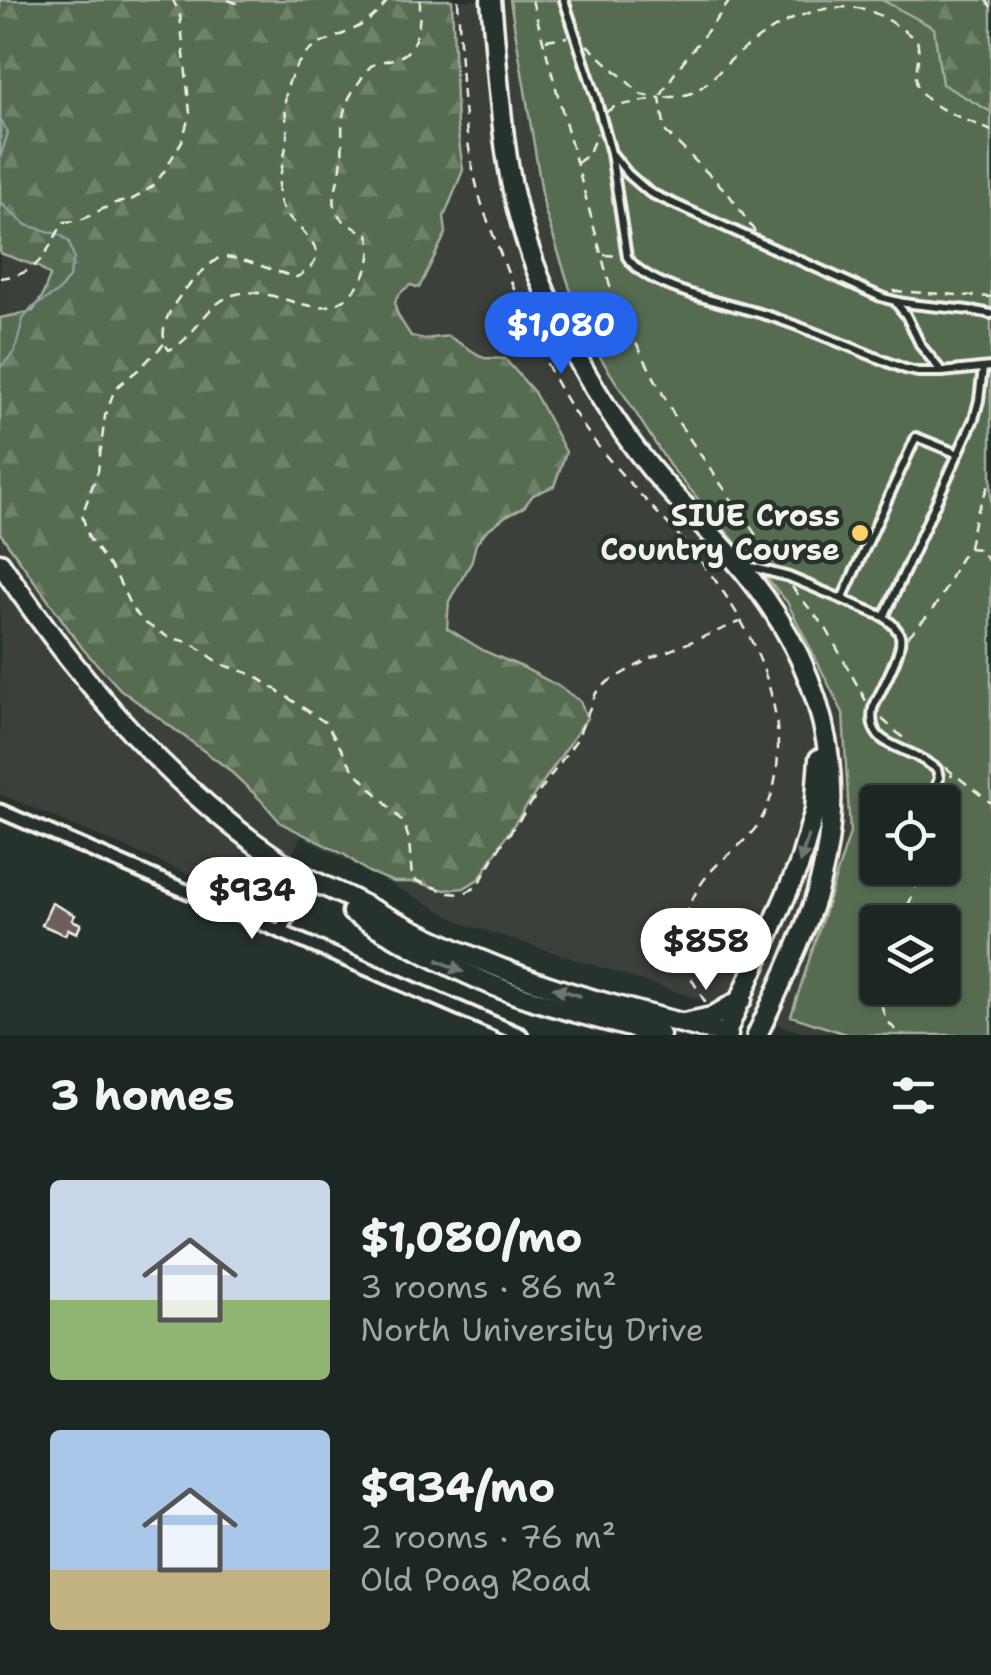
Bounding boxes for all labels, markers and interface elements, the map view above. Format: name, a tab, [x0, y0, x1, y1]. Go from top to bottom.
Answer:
pin: $1,080	[480, 292, 642, 377]
text: $1,080	[507, 303, 615, 346]
place label: SIUE Cross Country Course	[600, 495, 840, 570]
marker: SIUE Cross Country Course	[849, 522, 871, 544]
map controls	[860, 785, 960, 1005]
button: locate	[860, 785, 960, 885]
one-way arrow	[796, 834, 811, 864]
pin: $934	[193, 857, 311, 942]
text: $934	[208, 868, 296, 911]
button: layers	[860, 905, 960, 1005]
pin: $858	[647, 908, 765, 993]
text: $858	[663, 919, 749, 962]
one-way arrow	[436, 958, 465, 975]
one-way arrow	[551, 983, 581, 998]
text: 3 homes	[50, 1067, 235, 1123]
icon: filters	[886, 1068, 941, 1123]
text: $1,080/mo	[360, 1209, 583, 1265]
icon: home	[130, 1220, 250, 1340]
text: 3 rooms · 86 m²	[360, 1265, 617, 1308]
text: North University Drive	[360, 1308, 704, 1351]
text: $934/mo	[360, 1459, 555, 1515]
icon: home	[130, 1470, 250, 1590]
text: 2 rooms · 76 m²	[360, 1515, 616, 1558]
text: Old Poag Road	[360, 1558, 591, 1601]

